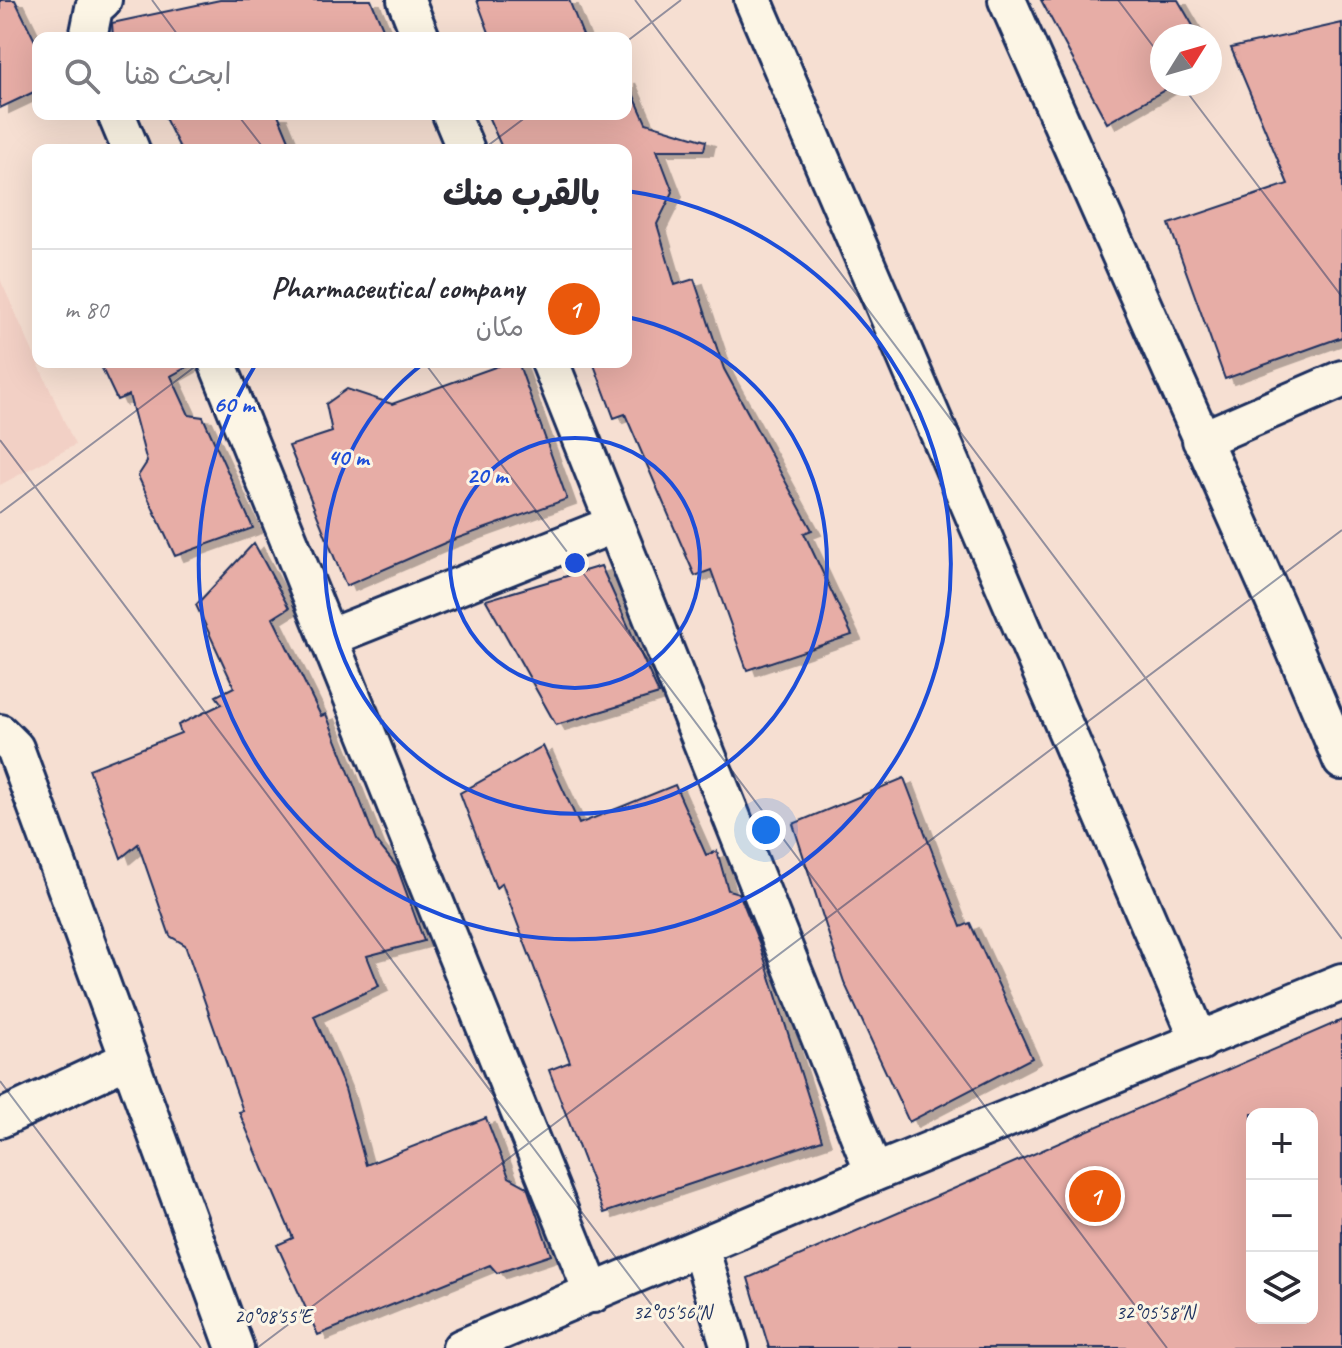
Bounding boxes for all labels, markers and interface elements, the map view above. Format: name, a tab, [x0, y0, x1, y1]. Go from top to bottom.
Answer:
north arrow	[1150, 24, 1222, 96]
search box	[32, 32, 632, 120]
icon: search	[60, 54, 104, 98]
text: ابحث هنا	[124, 55, 232, 93]
text: بالقرب منك	[443, 172, 600, 215]
text: Pharmaceutical company	[271, 269, 524, 307]
text: 80 m	[64, 293, 108, 326]
text: 1	[568, 293, 580, 326]
text: مكان	[476, 311, 524, 344]
text: 60 m	[213, 389, 257, 419]
text: 40 m	[327, 442, 371, 472]
text: 20 m	[466, 460, 510, 490]
centre of rings	[561, 549, 589, 577]
your location	[746, 810, 786, 850]
map controls	[1246, 1108, 1318, 1324]
button: +	[1246, 1108, 1318, 1180]
pin: 1	[1069, 1166, 1121, 1226]
button: −	[1246, 1180, 1318, 1252]
button: layers	[1246, 1252, 1318, 1324]
text: 32°05'56"N	[633, 1300, 714, 1325]
text: 32°05'58"N	[1116, 1300, 1197, 1325]
text: 20°08'55"E	[234, 1304, 314, 1329]

